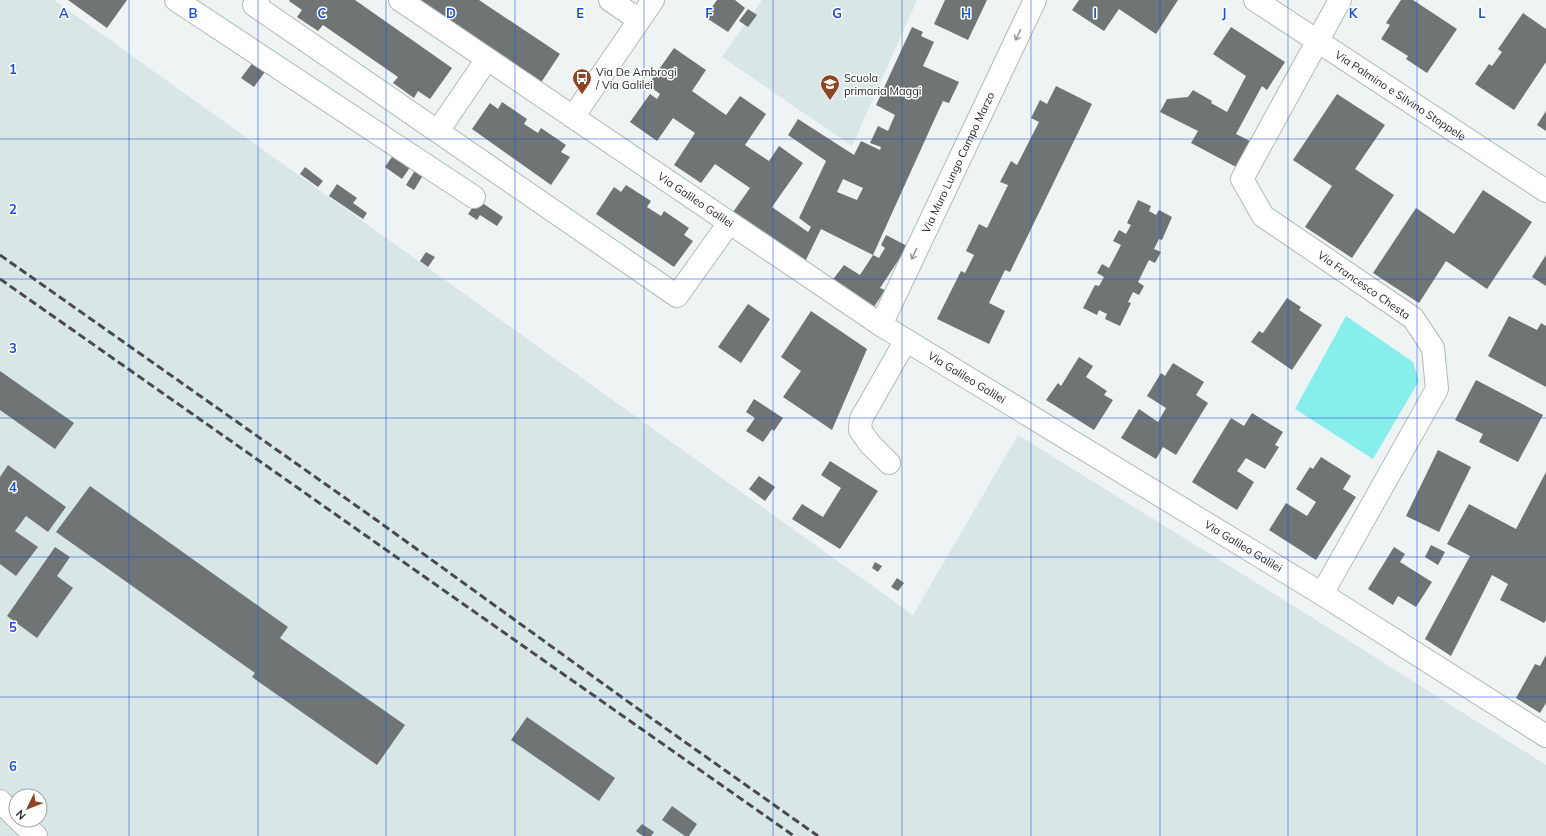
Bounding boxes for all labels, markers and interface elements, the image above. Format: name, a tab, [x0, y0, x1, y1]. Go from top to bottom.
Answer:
text: A	[59, 5, 69, 21]
text: B	[189, 5, 198, 21]
text: C	[318, 5, 327, 21]
text: D	[446, 5, 456, 21]
text: E	[576, 5, 584, 21]
text: F	[705, 5, 713, 21]
text: G	[832, 5, 842, 21]
text: H	[961, 5, 971, 21]
text: I	[1093, 5, 1097, 21]
text: J	[1222, 5, 1226, 21]
text: K	[1349, 5, 1359, 21]
text: L	[1478, 5, 1486, 21]
one-way arrow	[1014, 29, 1021, 41]
street label: Via Palmino e Silvino Stoppele	[1332, 47, 1469, 143]
text: 1	[9, 61, 17, 77]
place label: Via De Ambrogi / Via Galilei	[595, 65, 677, 92]
bus stop icon: Via De Ambrogi / Via Galilei	[571, 67, 593, 95]
place label: Scuola primaria Maggi	[844, 71, 921, 98]
school or university icon: Scuola primaria Maggi	[819, 73, 841, 101]
street label: Via Muro Lungo Campo Marzo	[919, 90, 997, 235]
street label: Via Galileo Galilei	[655, 169, 736, 230]
text: 2	[9, 201, 17, 217]
one-way arrow	[910, 247, 917, 259]
street label: Via Francesco Chesta	[1315, 248, 1413, 322]
text: 3	[9, 340, 17, 356]
street label: Via Galileo Galilei	[925, 348, 1008, 406]
text: 4	[9, 479, 17, 495]
street label: Via Galileo Galilei	[1202, 517, 1285, 575]
text: 5	[9, 619, 17, 635]
text: 6	[9, 758, 17, 774]
north arrow	[8, 788, 48, 828]
text: N	[13, 807, 29, 823]

